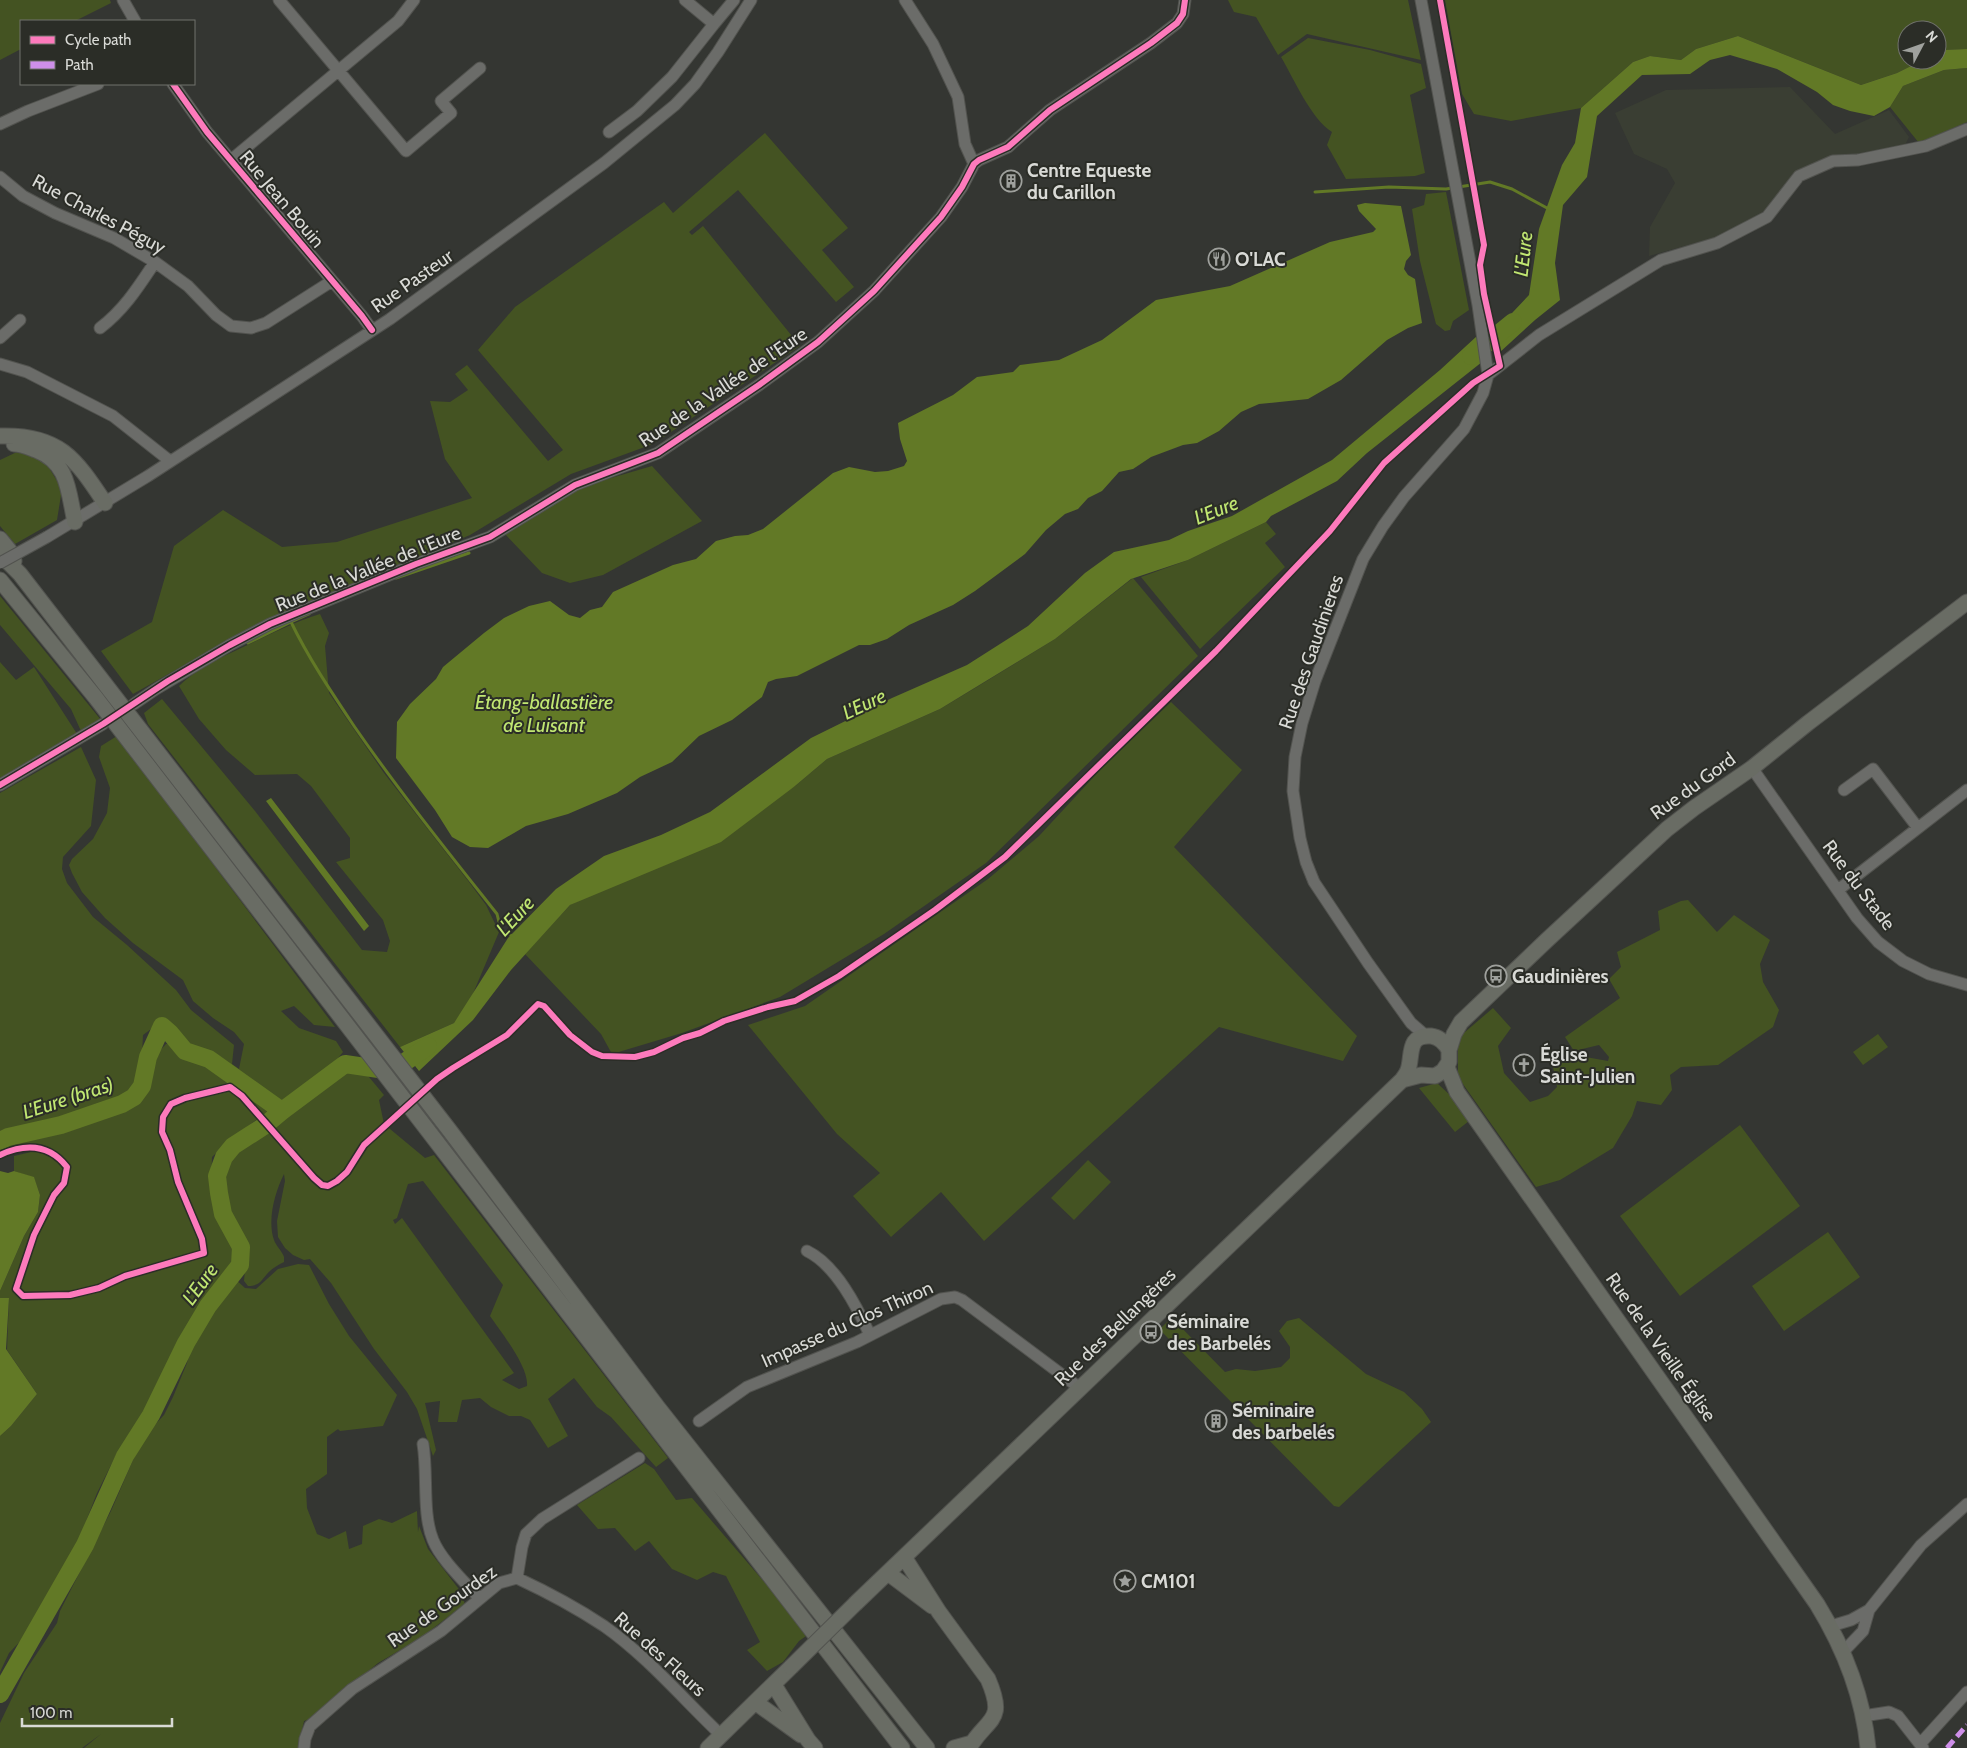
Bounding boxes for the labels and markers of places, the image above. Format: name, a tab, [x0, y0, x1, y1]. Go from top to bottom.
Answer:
place label: Centre Equeste du Carillon	[1027, 159, 1152, 204]
building icon: Centre Equeste du Carillon	[999, 169, 1023, 193]
restaurant icon: O'LAC	[1207, 247, 1231, 271]
place label: O'LAC	[1235, 248, 1286, 271]
bus stop icon: Gaudinières	[1484, 964, 1508, 988]
place label: Gaudinières	[1512, 965, 1609, 988]
place label: Église Saint-Julien	[1540, 1042, 1635, 1088]
church icon: Église Saint-Julien	[1512, 1053, 1536, 1077]
place label: Séminaire des Barbelés	[1167, 1310, 1271, 1355]
bus stop icon: Séminaire des Barbelés	[1139, 1320, 1163, 1344]
place label: Séminaire des barbelés	[1232, 1399, 1335, 1444]
building icon: Séminaire des barbelés	[1204, 1409, 1228, 1433]
place icon: CM101	[1113, 1569, 1137, 1593]
place label: CM101	[1141, 1570, 1196, 1593]

